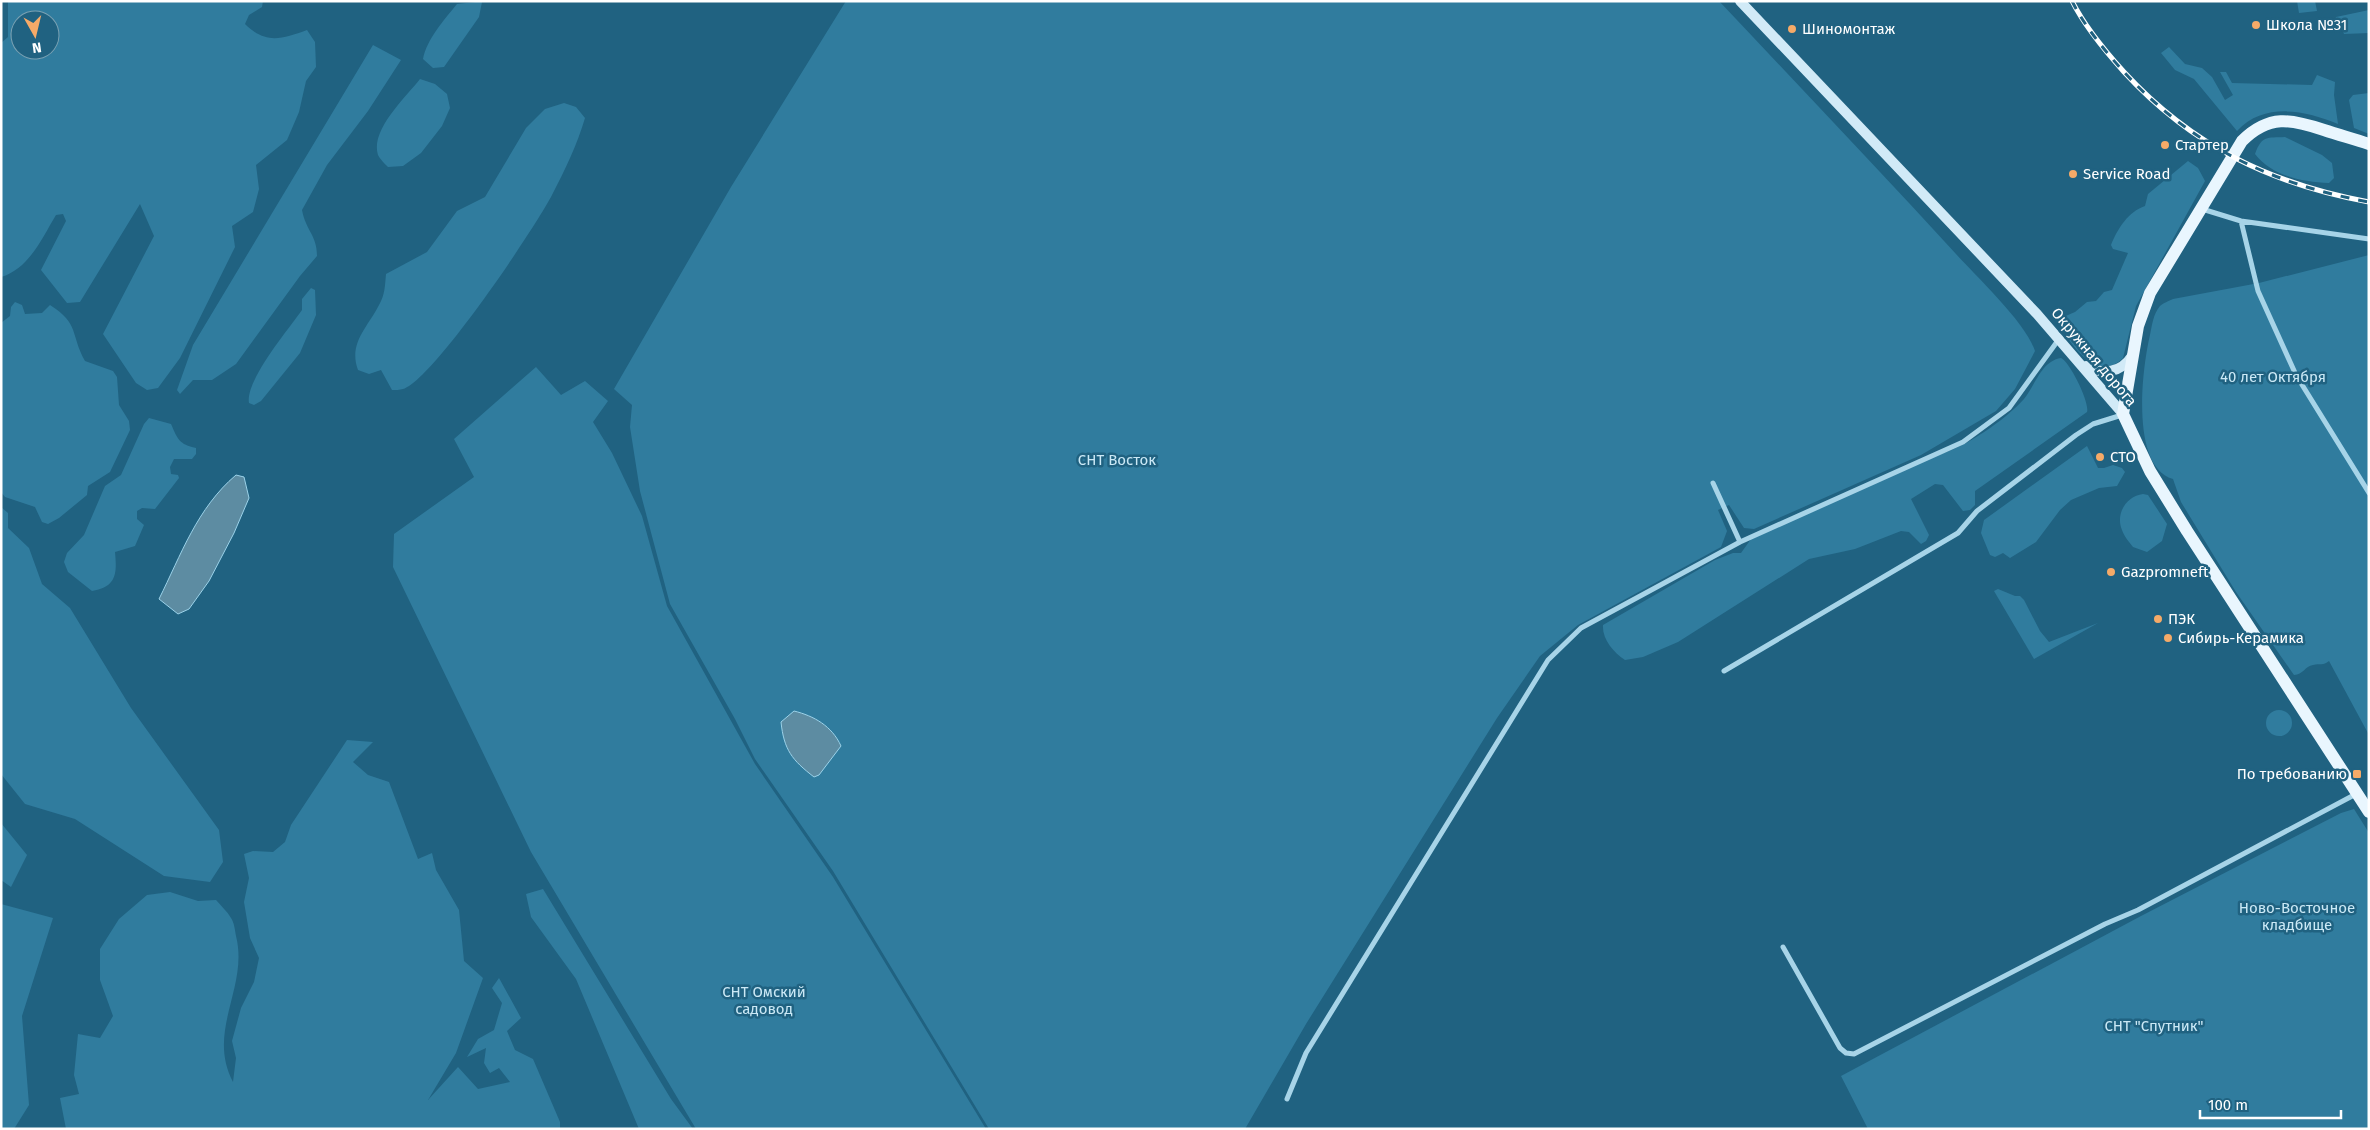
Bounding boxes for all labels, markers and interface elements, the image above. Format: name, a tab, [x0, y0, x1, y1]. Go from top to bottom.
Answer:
north arrow	[10, 10, 60, 60]
place label: Школа №31	[2266, 16, 2347, 34]
marker: Школа №31	[2250, 19, 2262, 31]
place label: Шиномонтаж	[1802, 20, 1896, 38]
marker: Шиномонтаж	[1786, 23, 1798, 35]
text: N	[31, 38, 43, 56]
place label: Стартер	[2175, 136, 2229, 154]
marker: Стартер	[2159, 139, 2171, 151]
place label: Service Road	[2083, 165, 2170, 183]
marker: Service Road	[2067, 168, 2079, 180]
street label: Окружная дорога	[2047, 304, 2141, 410]
park label: 40 лет Октября	[2220, 368, 2326, 386]
place label: СТО	[2110, 448, 2136, 466]
park label: СНТ Восток	[1078, 451, 1156, 469]
marker: СТО	[2094, 451, 2106, 463]
place label: Gazpromneft	[2121, 563, 2209, 581]
marker: Gazpromneft	[2105, 566, 2117, 578]
place label: ПЭК	[2168, 610, 2195, 628]
marker: ПЭК	[2152, 613, 2164, 625]
place label: Сибирь-Керамика	[2178, 629, 2304, 647]
marker: Сибирь-Керамика	[2162, 632, 2174, 644]
place label: По требованию	[2237, 765, 2347, 783]
marker: По требованию	[2351, 768, 2363, 780]
park label: Ново-Восточное кладбище	[2239, 899, 2355, 934]
park label: СНТ Омский садовод	[722, 983, 806, 1018]
park label: СНТ "Спутник"	[2104, 1017, 2204, 1035]
scale bar	[2200, 1088, 2341, 1120]
text: 100 m	[2208, 1096, 2248, 1114]

